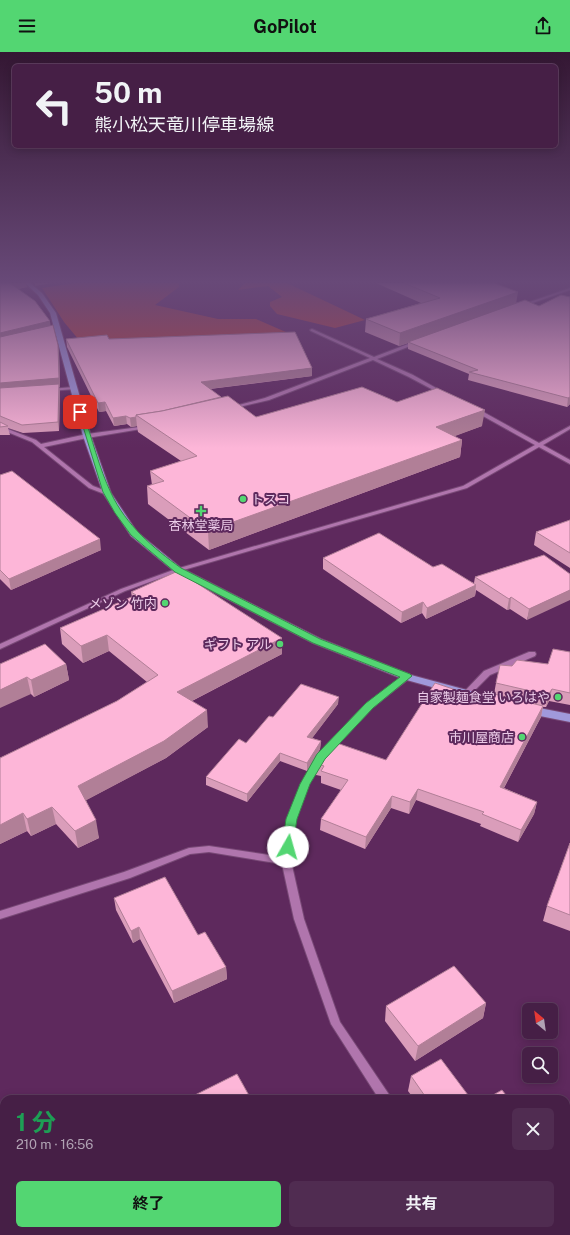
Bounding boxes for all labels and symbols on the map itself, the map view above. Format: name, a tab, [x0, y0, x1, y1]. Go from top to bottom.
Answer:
pin	[63, 395, 97, 429]
place label: トスコ	[251, 492, 290, 507]
marker: トスコ	[238, 494, 248, 504]
marker: 杏林堂薬局	[196, 506, 206, 516]
place label: 杏林堂薬局	[168, 518, 234, 533]
place label: メゾン 竹内	[89, 596, 157, 611]
marker: メゾン 竹内	[160, 598, 170, 608]
place label: ギフト アル	[204, 637, 272, 652]
marker: ギフト アル	[275, 639, 285, 649]
place label: 自家製麺食堂 いろはや	[417, 690, 550, 705]
marker: 自家製麺食堂 いろはや	[553, 692, 563, 702]
place label: 市川屋商店	[449, 730, 514, 745]
marker: 市川屋商店	[517, 732, 527, 742]
position arrow	[267, 826, 309, 868]
north arrow	[522, 1003, 558, 1039]

